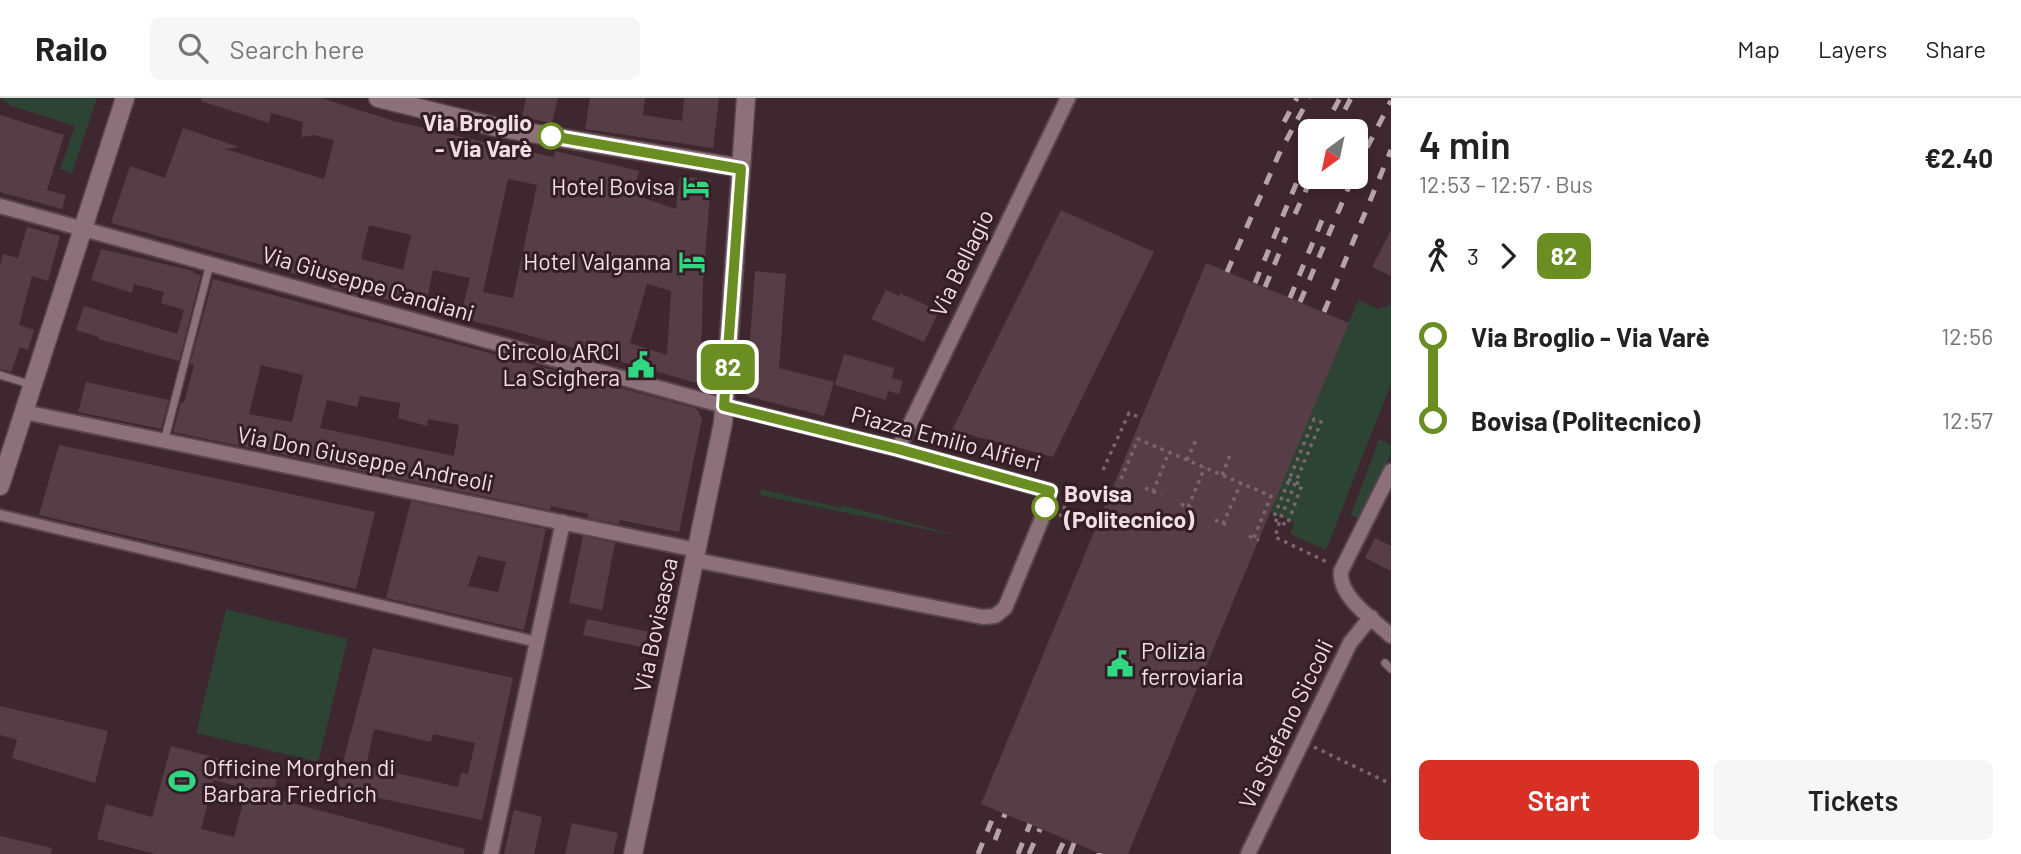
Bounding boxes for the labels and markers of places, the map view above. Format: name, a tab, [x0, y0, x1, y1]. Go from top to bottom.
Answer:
place label: Via Broglio - Via Varè	[422, 108, 532, 162]
marker: Via Broglio - Via Varè	[538, 123, 564, 149]
place label: Hotel Bovisa	[551, 172, 675, 200]
hotel icon: Hotel Bovisa	[681, 172, 711, 202]
place label: Hotel Valganna	[523, 247, 671, 275]
hotel icon: Hotel Valganna	[677, 247, 707, 277]
place label: Circolo ARCI La Scighera	[497, 337, 620, 391]
public building icon: Circolo ARCI La Scighera	[626, 350, 656, 380]
place label: Bovisa (Politecnico)	[1063, 479, 1194, 533]
marker: Bovisa (Politecnico)	[1032, 494, 1058, 520]
place label: Polizia ferroviaria	[1141, 636, 1244, 690]
public building icon: Polizia ferroviaria	[1105, 649, 1135, 679]
place label: Officine Morghen di Barbara Friedrich	[203, 753, 395, 807]
sports icon: Officine Morghen di Barbara Friedrich	[167, 766, 197, 796]

